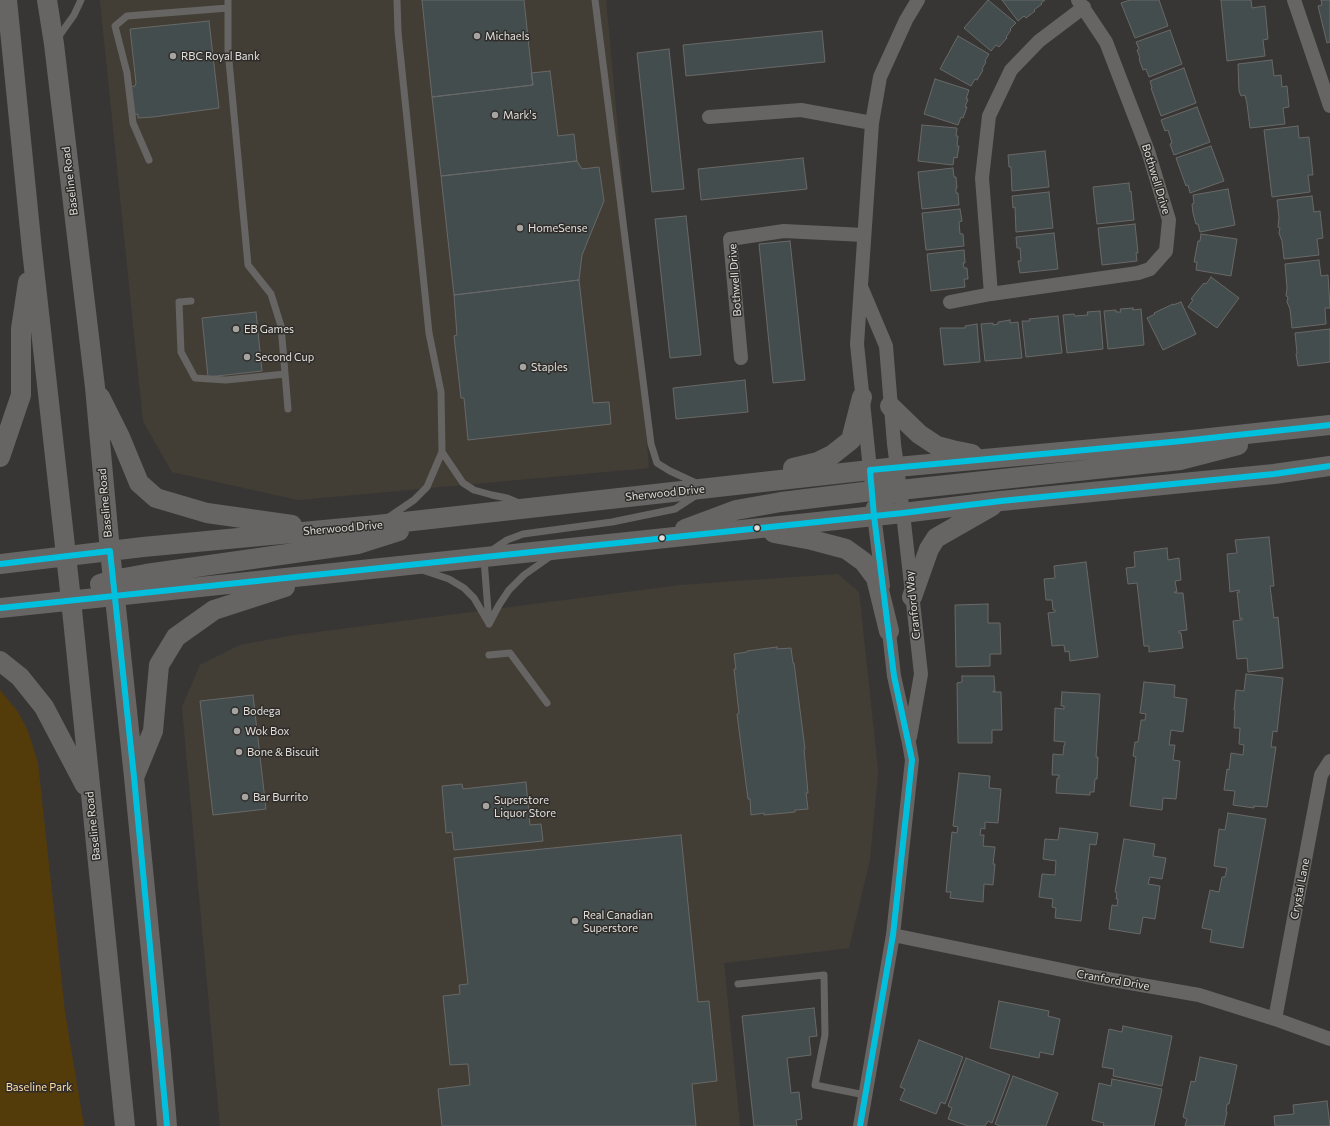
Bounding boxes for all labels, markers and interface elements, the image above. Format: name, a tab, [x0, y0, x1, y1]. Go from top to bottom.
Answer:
place label: Michaels	[485, 29, 529, 43]
marker: Michaels	[472, 31, 482, 41]
place label: RBC Royal Bank	[181, 49, 260, 63]
marker: RBC Royal Bank	[168, 51, 178, 61]
place label: Mark's	[503, 108, 537, 122]
marker: Mark's	[490, 110, 500, 120]
street label: Bothwell Drive	[1139, 142, 1173, 216]
street label: Baseline Road	[59, 146, 81, 216]
place label: HomeSense	[528, 221, 588, 235]
marker: HomeSense	[515, 223, 525, 233]
street label: Bothwell Drive	[726, 243, 744, 317]
place label: EB Games	[244, 322, 294, 336]
marker: EB Games	[231, 324, 241, 334]
place label: Second Cup	[255, 350, 314, 364]
marker: Second Cup	[242, 352, 252, 362]
place label: Staples	[531, 360, 568, 374]
marker: Staples	[518, 362, 528, 372]
street label: Baseline Road	[95, 468, 115, 538]
street label: Sherwood Drive	[625, 482, 705, 504]
street label: Sherwood Drive	[303, 518, 383, 538]
unlabelled marker	[752, 523, 762, 533]
unlabelled marker	[657, 533, 667, 543]
street label: Cranford Way	[903, 570, 923, 640]
place label: Bodega	[243, 704, 280, 718]
marker: Bodega	[230, 706, 240, 716]
place label: Wok Box	[245, 724, 289, 738]
marker: Wok Box	[232, 726, 242, 736]
place label: Bone & Biscuit	[247, 745, 319, 759]
marker: Bone & Biscuit	[234, 747, 244, 757]
place label: Bar Burrito	[253, 790, 308, 804]
street label: Baseline Road	[83, 791, 103, 861]
marker: Bar Burrito	[240, 792, 250, 802]
place label: Superstore Liquor Store	[494, 793, 556, 819]
marker: Superstore Liquor Store	[481, 801, 491, 811]
street label: Crystal Lane	[1288, 857, 1312, 921]
place label: Real Canadian Superstore	[583, 908, 653, 934]
marker: Real Canadian Superstore	[570, 916, 580, 926]
street label: Cranford Drive	[1076, 967, 1150, 993]
park label: Baseline Park	[6, 1080, 72, 1094]

